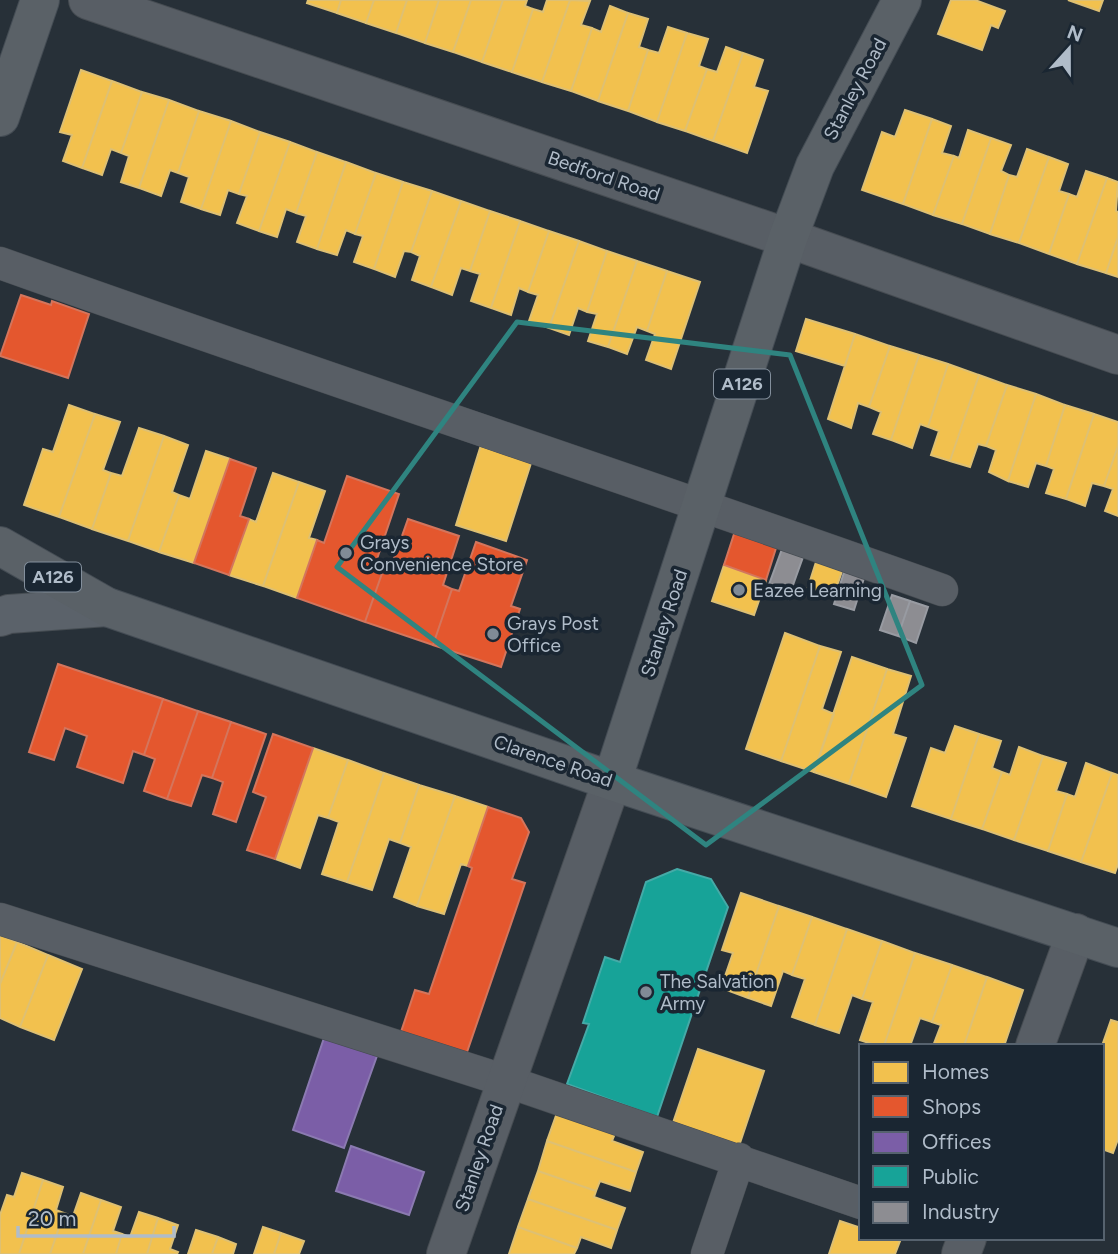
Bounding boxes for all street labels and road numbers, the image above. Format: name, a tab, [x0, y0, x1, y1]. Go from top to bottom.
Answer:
street label: Stanley Road	[819, 34, 891, 144]
street label: Bedford Road	[545, 146, 663, 206]
road number: A126	[714, 370, 770, 398]
road number: A126	[25, 562, 81, 592]
street label: Stanley Road	[636, 566, 692, 680]
street label: Clarence Road	[491, 730, 615, 792]
street label: Stanley Road	[450, 1101, 508, 1215]

